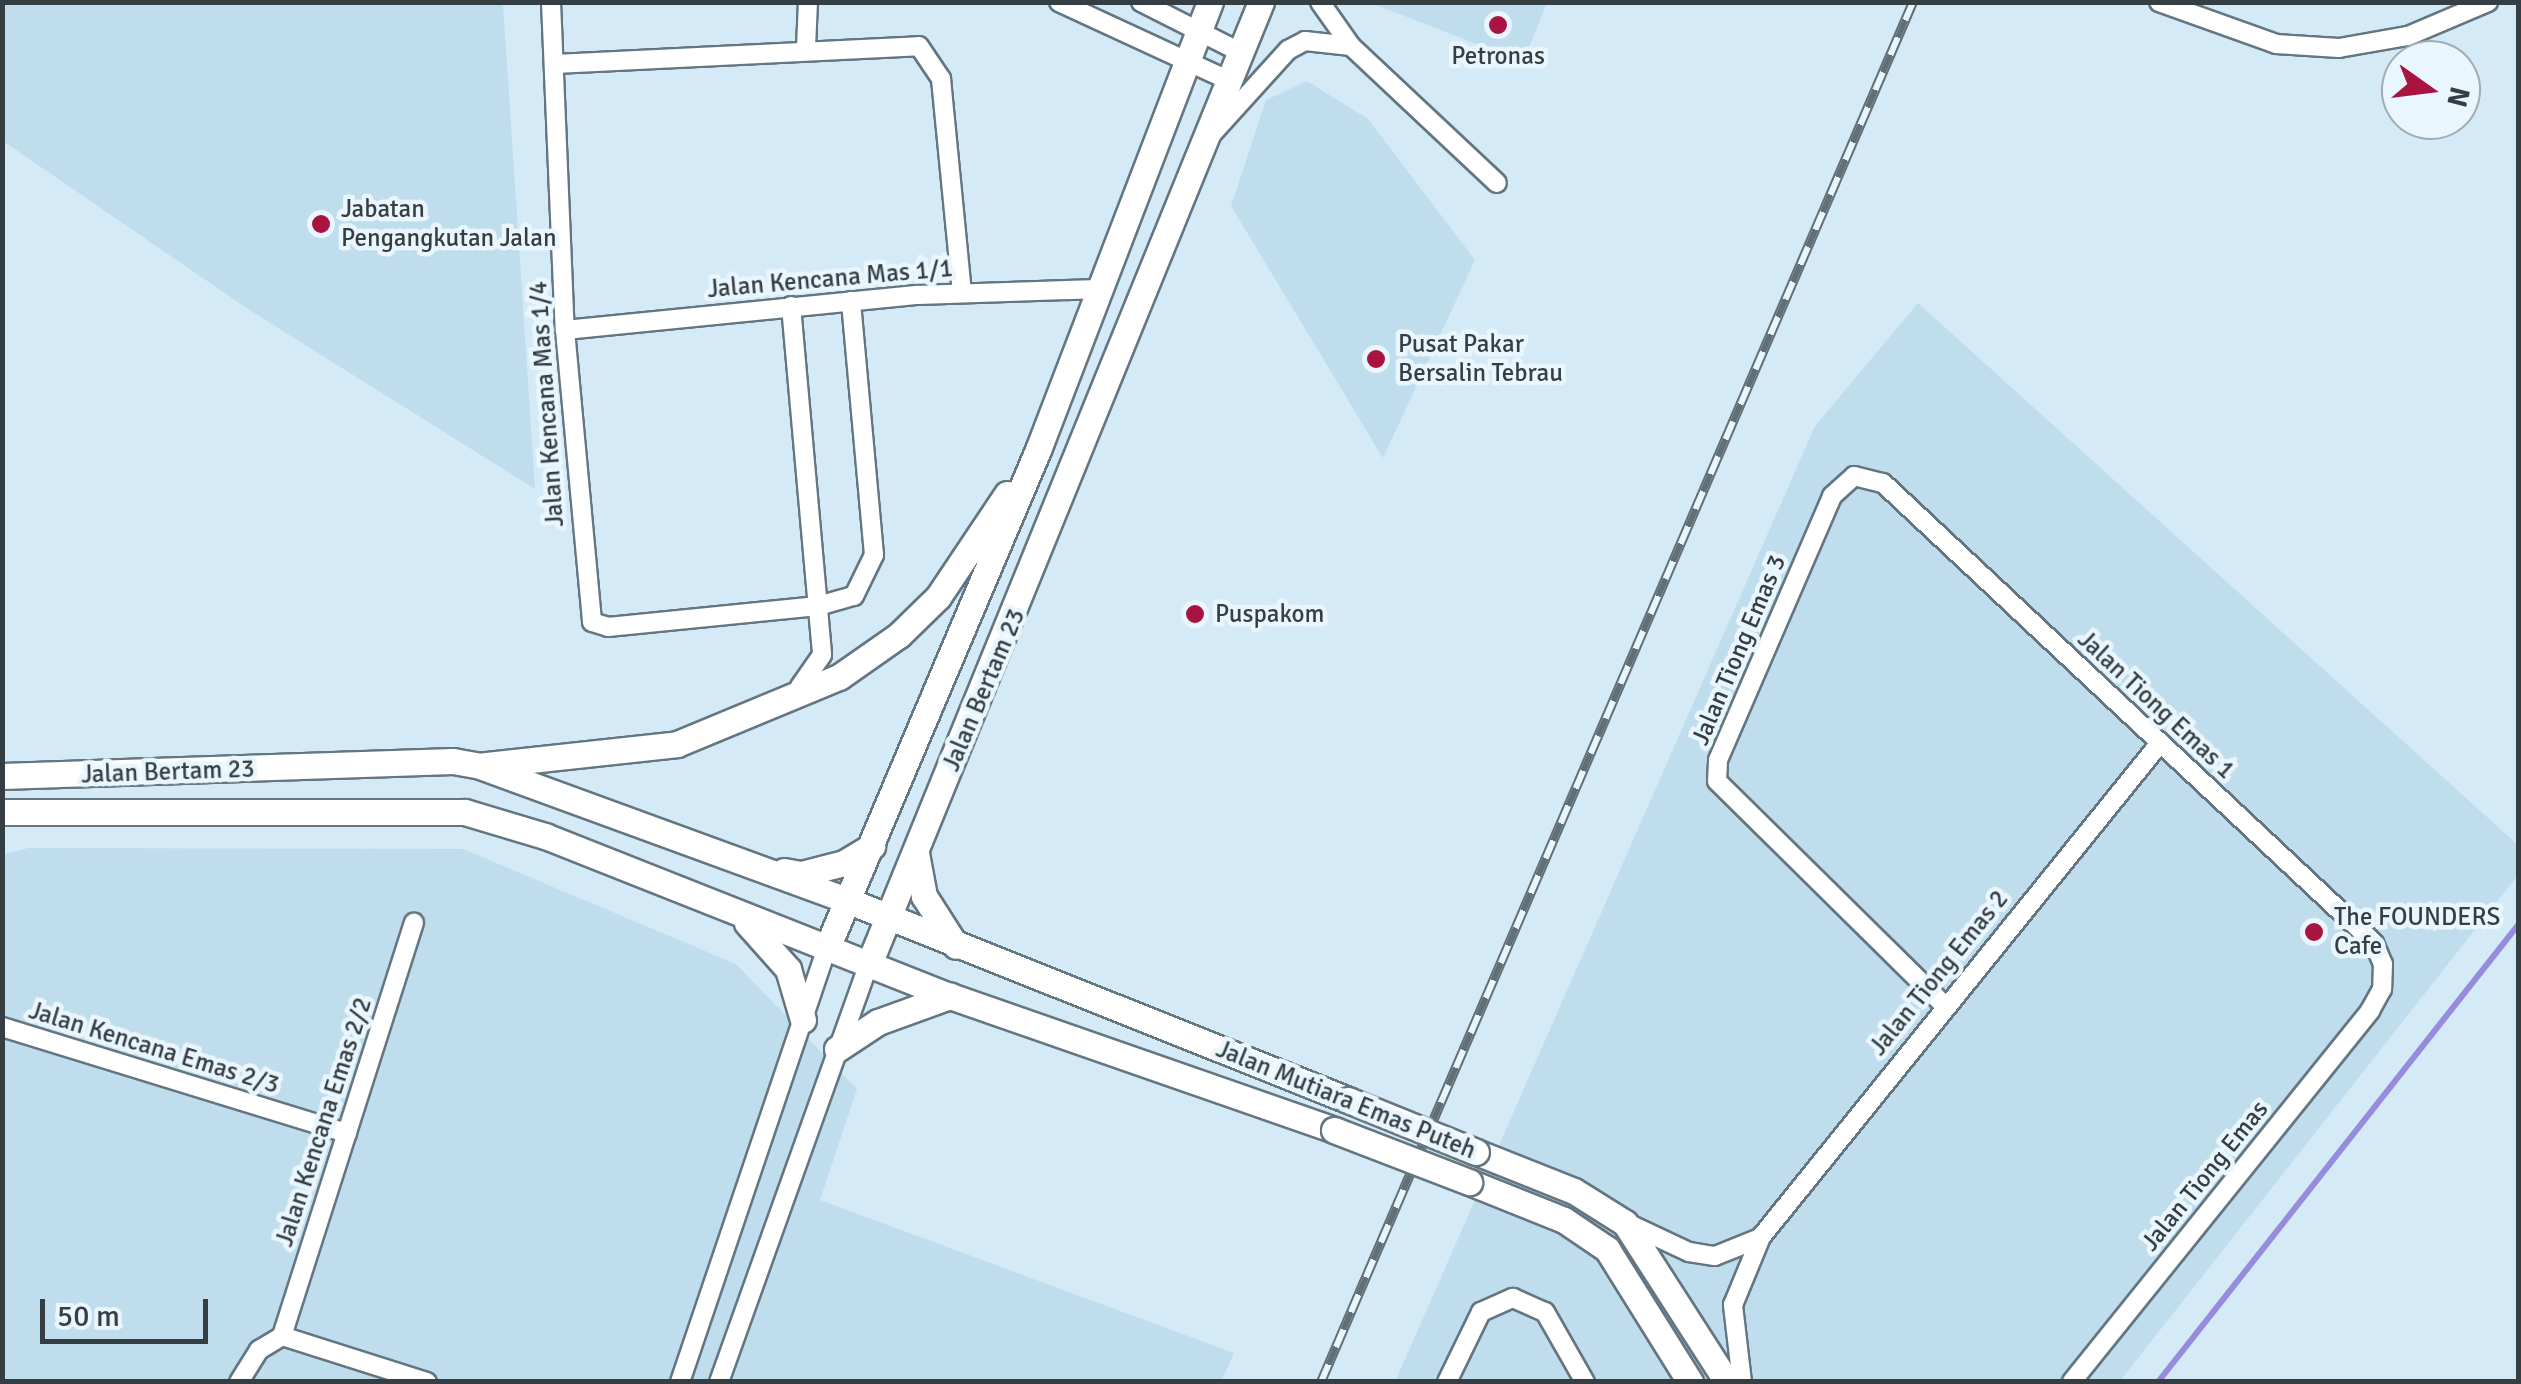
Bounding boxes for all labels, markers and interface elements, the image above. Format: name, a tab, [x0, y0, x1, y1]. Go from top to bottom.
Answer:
marker: Petronas	[1487, 14, 1509, 36]
north arrow	[2381, 40, 2481, 140]
place label: Petronas	[1451, 41, 1545, 71]
text: N	[2439, 83, 2477, 110]
place label: Jabatan Pengangkutan Jalan	[341, 195, 557, 254]
marker: Jabatan Pengangkutan Jalan	[310, 213, 332, 235]
street label: Jalan Kencana Mas 1/1	[706, 253, 954, 305]
street label: Jalan Kencana Mas 1/4	[523, 280, 571, 528]
place label: Pusat Pakar Bersalin Tebrau	[1398, 330, 1563, 389]
marker: Pusat Pakar Bersalin Tebrau	[1363, 346, 1389, 372]
street label: Jalan Tiong Emas 3	[1685, 550, 1793, 750]
place label: Puspakom	[1215, 599, 1324, 629]
marker: Puspakom	[1184, 603, 1206, 625]
street label: Jalan Bertam 23	[936, 604, 1032, 776]
street label: Jalan Tiong Emas 1	[2071, 625, 2241, 785]
street label: Jalan Bertam 23	[81, 754, 255, 790]
street label: Jalan Tiong Emas 2	[1863, 884, 2015, 1062]
place label: The FOUNDERS Cafe	[2334, 903, 2500, 962]
marker: The FOUNDERS Cafe	[2303, 921, 2325, 943]
street label: Jalan Kencana Emas 2/2	[270, 994, 378, 1250]
street label: Jalan Kencana Emas 2/3	[25, 996, 283, 1100]
street label: Jalan Mutiara Emas Puteh	[1212, 1034, 1480, 1166]
street label: Jalan Tiong Emas	[2135, 1095, 2275, 1257]
scale bar	[45, 1279, 212, 1341]
text: 50 m	[57, 1298, 120, 1335]

